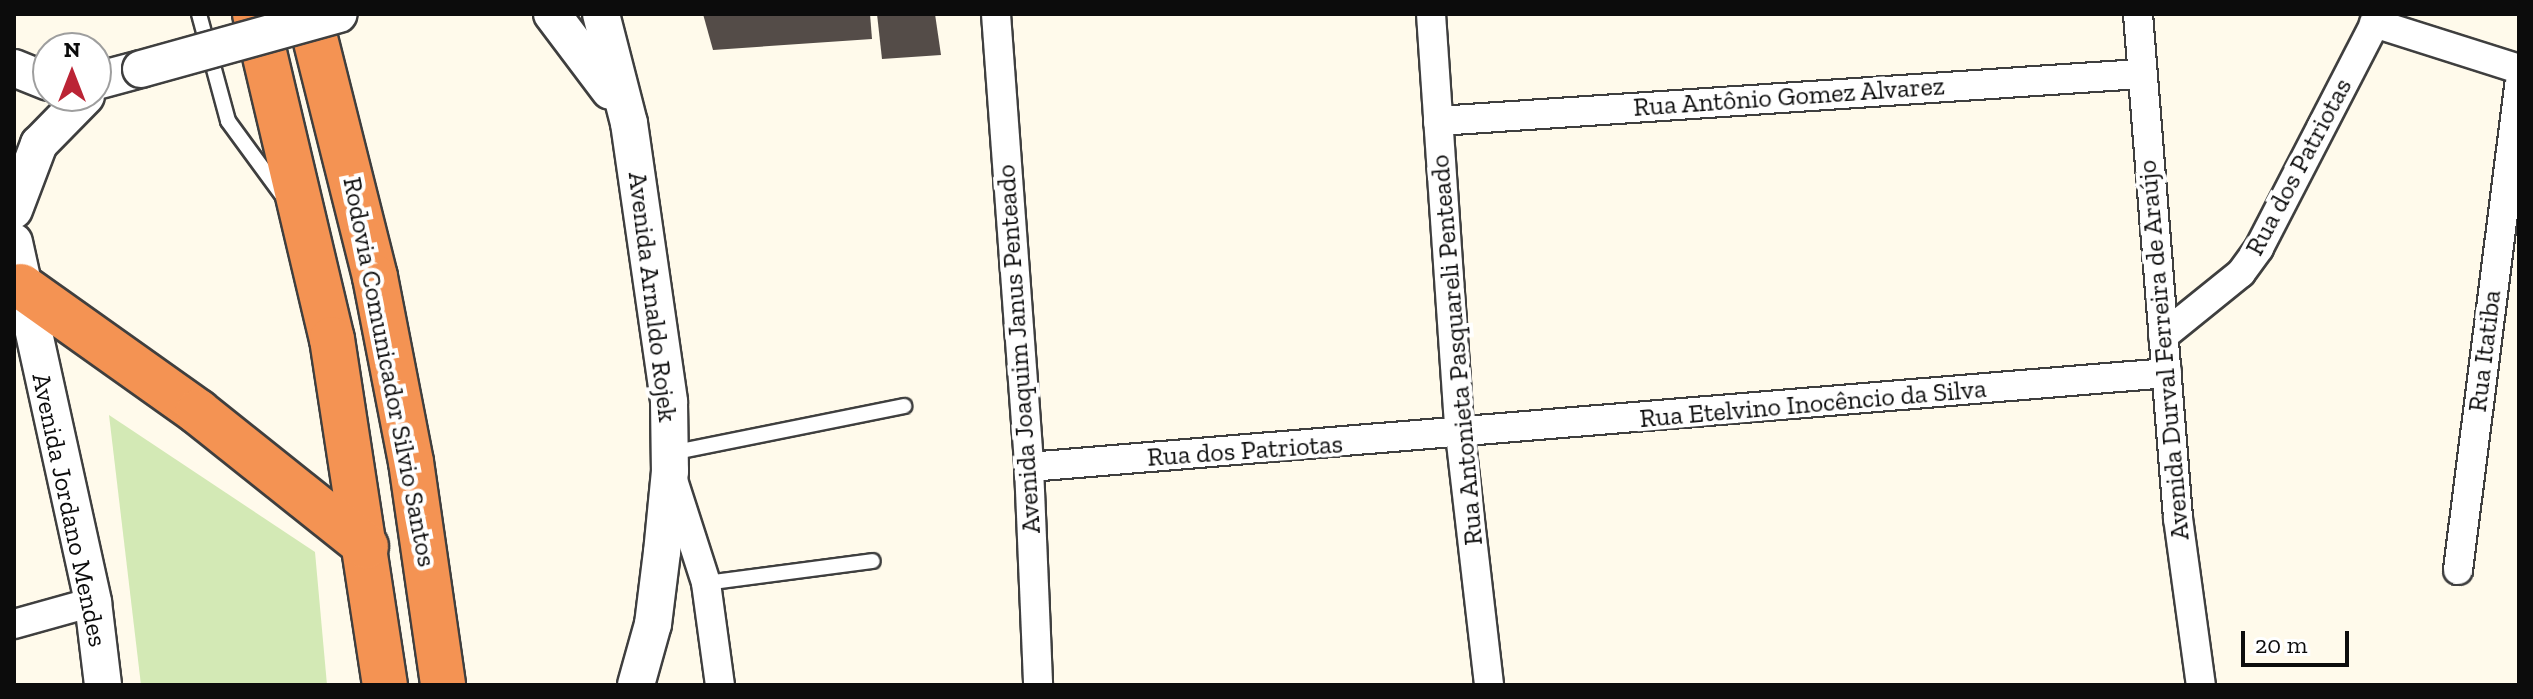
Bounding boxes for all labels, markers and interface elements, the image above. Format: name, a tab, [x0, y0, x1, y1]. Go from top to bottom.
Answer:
north arrow	[32, 32, 112, 112]
text: N	[64, 36, 80, 63]
street label: Rua Antônio Gomez Alvarez	[1632, 71, 1946, 123]
street label: Rua dos Patriotas	[2239, 73, 2359, 261]
street label: Rua Antonieta Pasquareli Penteado	[1424, 153, 1490, 547]
street label: Avenida Durval Ferreira de Araújo	[2132, 158, 2196, 542]
street label: Avenida Joaquim Janus Penteado	[991, 163, 1047, 535]
street label: Avenida Arnaldo Rojek	[621, 170, 683, 424]
street label: Rodovia Comunicador Silvio Santos	[336, 174, 442, 570]
street label: Rua Itatiba	[2462, 288, 2508, 414]
street label: Avenida Jordano Mendes	[25, 370, 113, 650]
street label: Rua Etelvino Inocêncio da Silva	[1638, 373, 1988, 435]
street label: Rua dos Patriotas	[1146, 429, 1344, 473]
scale bar	[2245, 615, 2353, 665]
text: 20 m	[2255, 630, 2307, 659]

